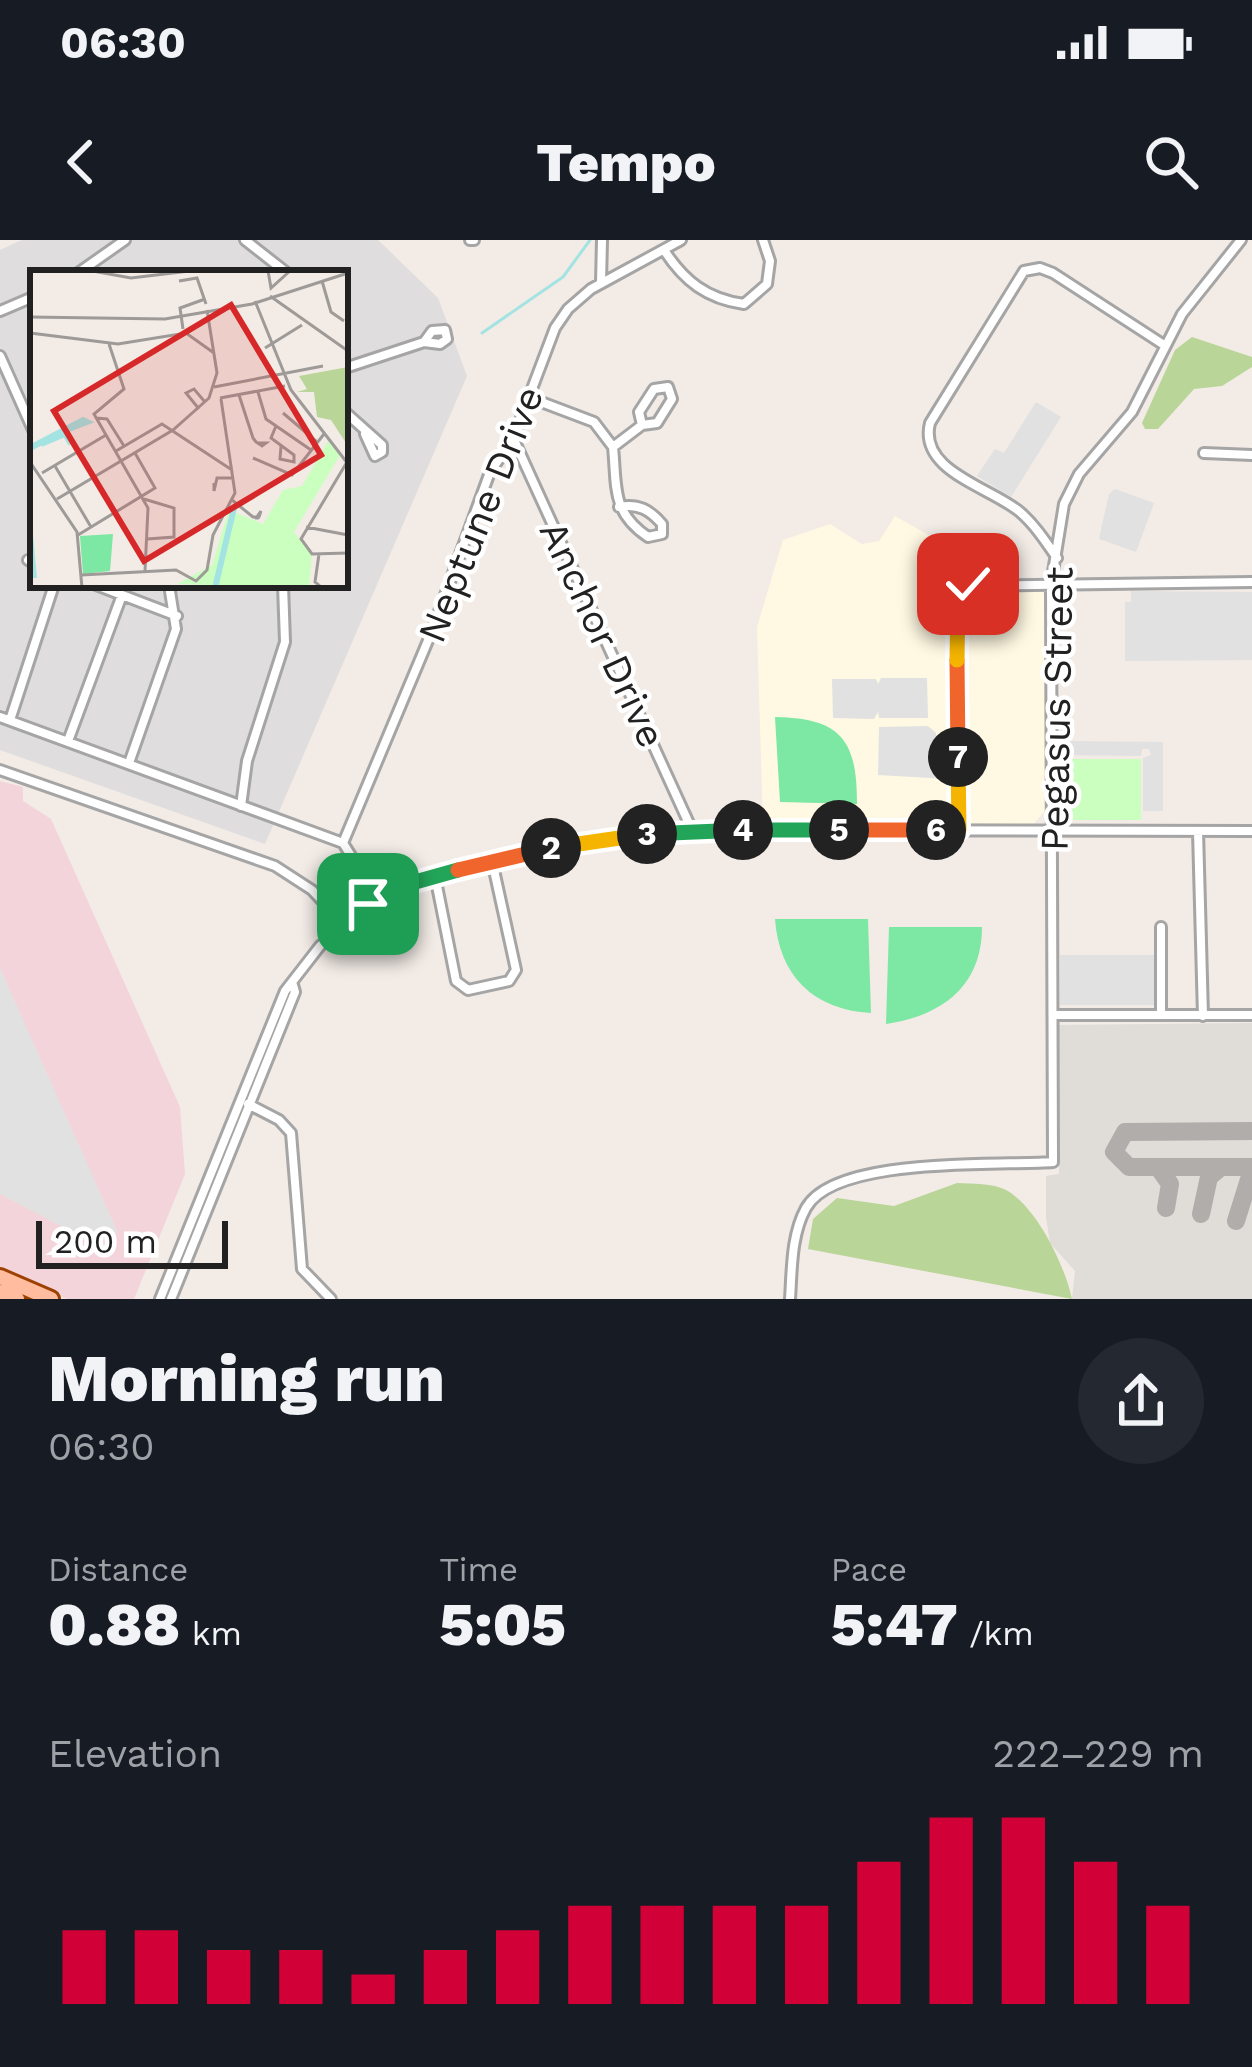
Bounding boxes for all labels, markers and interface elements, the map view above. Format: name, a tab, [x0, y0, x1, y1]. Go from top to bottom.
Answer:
text: 06:30	[60, 16, 186, 69]
icon: back	[48, 129, 114, 195]
icon: search	[1138, 129, 1204, 195]
text: Tempo	[536, 131, 716, 194]
inset map	[30, 270, 348, 588]
street label: Neptune Drive	[409, 380, 552, 649]
street label: Anchor Drive	[530, 514, 675, 755]
pin	[917, 533, 1019, 635]
icon: check	[935, 551, 1001, 617]
street label: Pegasus Street	[1032, 566, 1081, 852]
pin: 7	[928, 727, 988, 787]
text: 7	[948, 737, 968, 776]
pin: 4	[713, 800, 773, 860]
pin: 5	[809, 800, 869, 860]
pin: 6	[906, 800, 966, 860]
pin: 3	[617, 804, 677, 864]
text: 4	[732, 810, 754, 849]
text: 5	[829, 810, 849, 849]
text: 6	[926, 810, 946, 849]
text: 3	[637, 814, 657, 853]
pin: 2	[521, 818, 581, 878]
text: 2	[541, 828, 561, 867]
pin	[317, 853, 419, 955]
icon: arrive	[335, 871, 401, 937]
scale bar	[36, 1215, 228, 1268]
text: 200 m	[54, 1222, 157, 1261]
button: share	[1078, 1338, 1204, 1464]
text: Morning run	[48, 1340, 445, 1417]
text: 06:30	[48, 1424, 155, 1469]
text: Distance	[48, 1550, 188, 1589]
text: Time	[439, 1550, 518, 1589]
text: Pace	[831, 1550, 907, 1589]
text: 0.88	[48, 1589, 180, 1660]
text: 5:05	[439, 1589, 566, 1660]
text: 5:47	[831, 1589, 958, 1660]
text: km	[180, 1614, 242, 1653]
text: /km	[958, 1614, 1034, 1653]
text: Elevation	[48, 1731, 222, 1776]
text: 222–229 m	[992, 1731, 1204, 1776]

